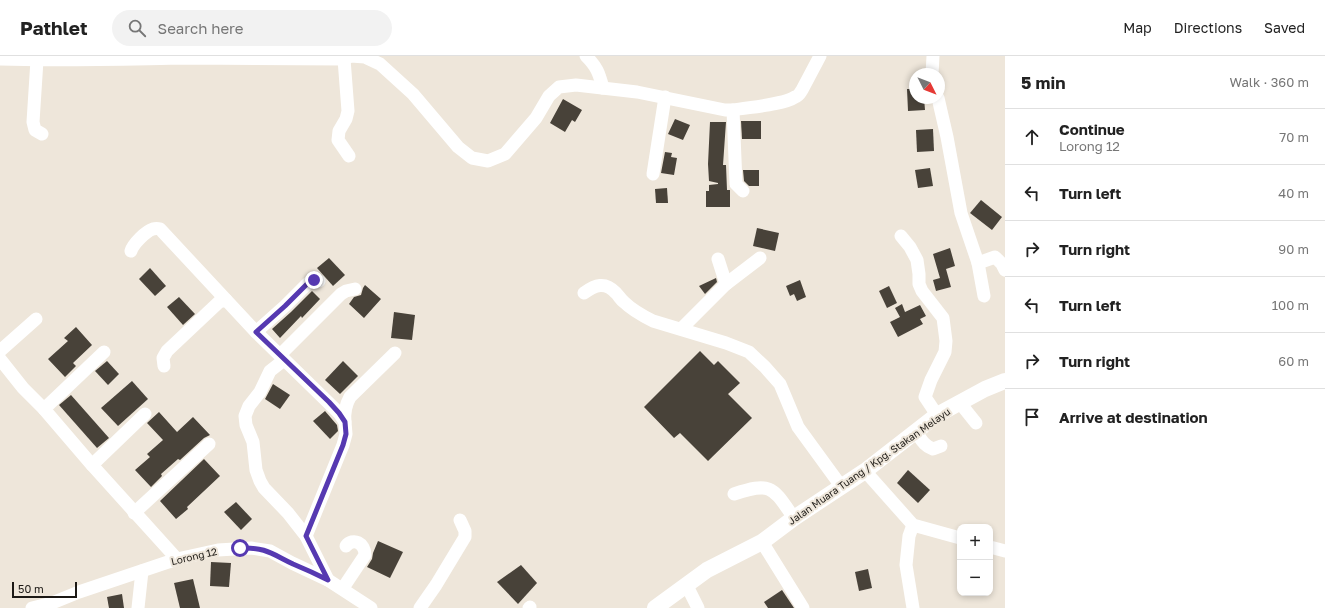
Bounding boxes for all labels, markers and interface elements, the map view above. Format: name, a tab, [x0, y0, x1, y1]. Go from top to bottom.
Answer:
search box	[112, 10, 392, 46]
text: Pathlet	[20, 16, 88, 39]
icon: search	[126, 17, 148, 39]
text: Search here	[158, 19, 244, 37]
text: Map	[1123, 19, 1152, 36]
text: Directions	[1174, 19, 1242, 36]
text: Saved	[1264, 19, 1305, 36]
north arrow	[909, 68, 945, 104]
text: 5 min	[1021, 72, 1065, 93]
text: Walk · 360 m	[1230, 74, 1309, 90]
text: Continue	[1059, 120, 1125, 138]
icon: ahead	[1021, 126, 1043, 148]
text: 70 m	[1279, 129, 1309, 145]
text: Lorong 12	[1059, 138, 1120, 154]
icon: left	[1021, 182, 1043, 204]
text: Turn left	[1059, 184, 1121, 202]
text: 40 m	[1278, 185, 1309, 201]
icon: right	[1021, 238, 1043, 260]
text: Turn right	[1059, 240, 1130, 258]
text: 90 m	[1278, 241, 1309, 257]
route end	[305, 271, 323, 289]
icon: left	[1021, 294, 1043, 316]
text: Turn left	[1059, 296, 1121, 314]
text: 100 m	[1272, 297, 1309, 313]
icon: right	[1021, 350, 1043, 372]
text: Turn right	[1059, 352, 1130, 370]
text: 60 m	[1278, 353, 1309, 369]
street label: Jalan Muara Tuang / Kpg. Stakan Melayu	[786, 405, 952, 527]
icon: arrive	[1021, 406, 1043, 428]
text: Arrive at destination	[1059, 408, 1208, 426]
map controls	[957, 524, 993, 596]
button: +	[957, 524, 993, 560]
route start	[231, 539, 249, 557]
street label: Lorong 12	[170, 545, 218, 567]
button: −	[957, 560, 993, 596]
scale bar	[12, 580, 77, 599]
text: 50 m	[18, 582, 44, 595]

